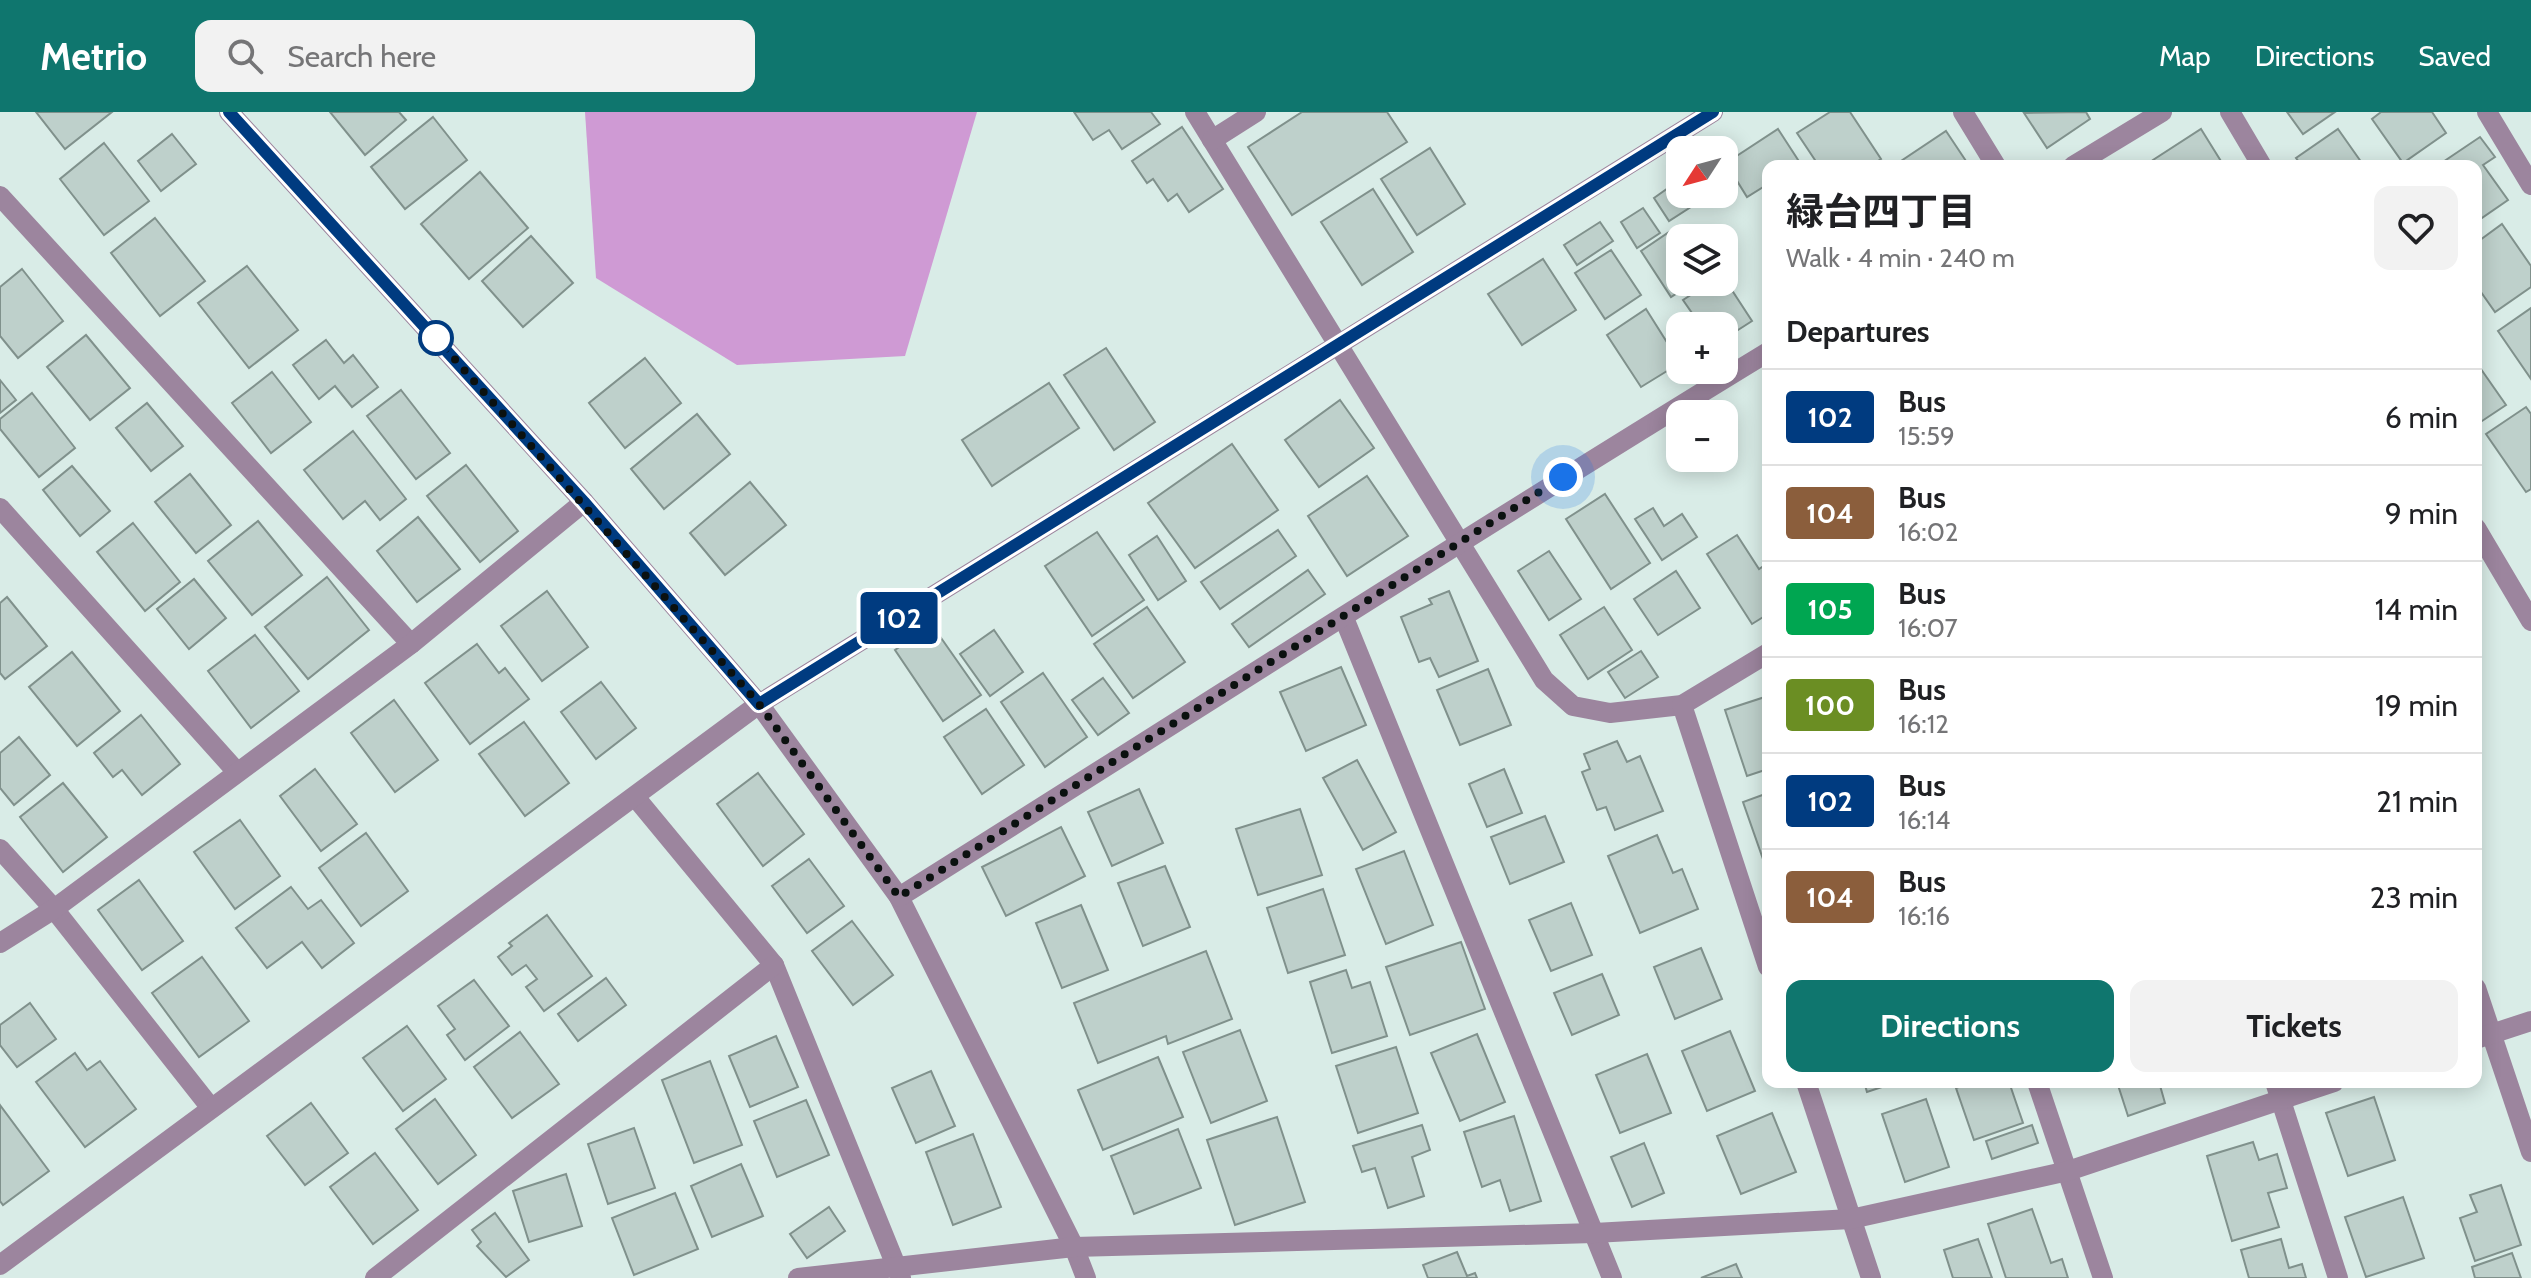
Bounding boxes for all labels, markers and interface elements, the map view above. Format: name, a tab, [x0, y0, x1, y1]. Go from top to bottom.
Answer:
search box	[195, 20, 755, 92]
text: Metrio	[40, 33, 147, 80]
icon: search	[223, 34, 267, 78]
text: Search here	[287, 38, 436, 75]
text: Map	[2159, 39, 2211, 73]
text: Directions	[2255, 39, 2374, 73]
text: Saved	[2418, 39, 2491, 73]
north arrow	[1666, 136, 1738, 208]
map controls	[1666, 136, 1738, 472]
button: heart	[2374, 186, 2458, 270]
text: 緑台四丁目	[1786, 188, 1976, 235]
button: layers	[1666, 224, 1738, 296]
text: Walk · 4 min · 240 m	[1786, 242, 2015, 274]
button: +	[1666, 312, 1738, 384]
text: Departures	[1786, 313, 1930, 350]
unlabelled marker	[419, 321, 453, 355]
text: Bus	[1898, 383, 1946, 420]
text: 6 min	[2385, 399, 2458, 436]
button: −	[1666, 400, 1738, 472]
text: 102	[1808, 400, 1852, 434]
text: 15:59	[1898, 420, 1955, 452]
your location	[1543, 457, 1583, 497]
text: Bus	[1898, 479, 1946, 516]
text: 9 min	[2385, 495, 2458, 532]
text: 104	[1806, 496, 1854, 530]
text: 16:02	[1898, 516, 1958, 548]
text: Bus	[1898, 575, 1946, 612]
text: 14 min	[2375, 591, 2458, 628]
line badge: 102	[853, 592, 945, 644]
text: 105	[1807, 592, 1853, 626]
text: 102	[877, 601, 921, 635]
text: 16:07	[1898, 612, 1958, 644]
text: Bus	[1898, 671, 1946, 708]
text: 19 min	[2375, 687, 2458, 724]
text: 100	[1805, 688, 1855, 722]
text: 16:12	[1898, 708, 1949, 740]
text: Bus	[1898, 767, 1946, 804]
text: 21 min	[2376, 783, 2458, 820]
text: 102	[1808, 784, 1852, 818]
text: 16:14	[1898, 804, 1950, 836]
text: Bus	[1898, 863, 1946, 900]
text: 23 min	[2370, 879, 2458, 916]
text: 104	[1806, 880, 1854, 914]
text: 16:16	[1898, 900, 1950, 932]
button: Directions	[1786, 980, 2114, 1072]
button: Tickets	[2130, 980, 2458, 1072]

